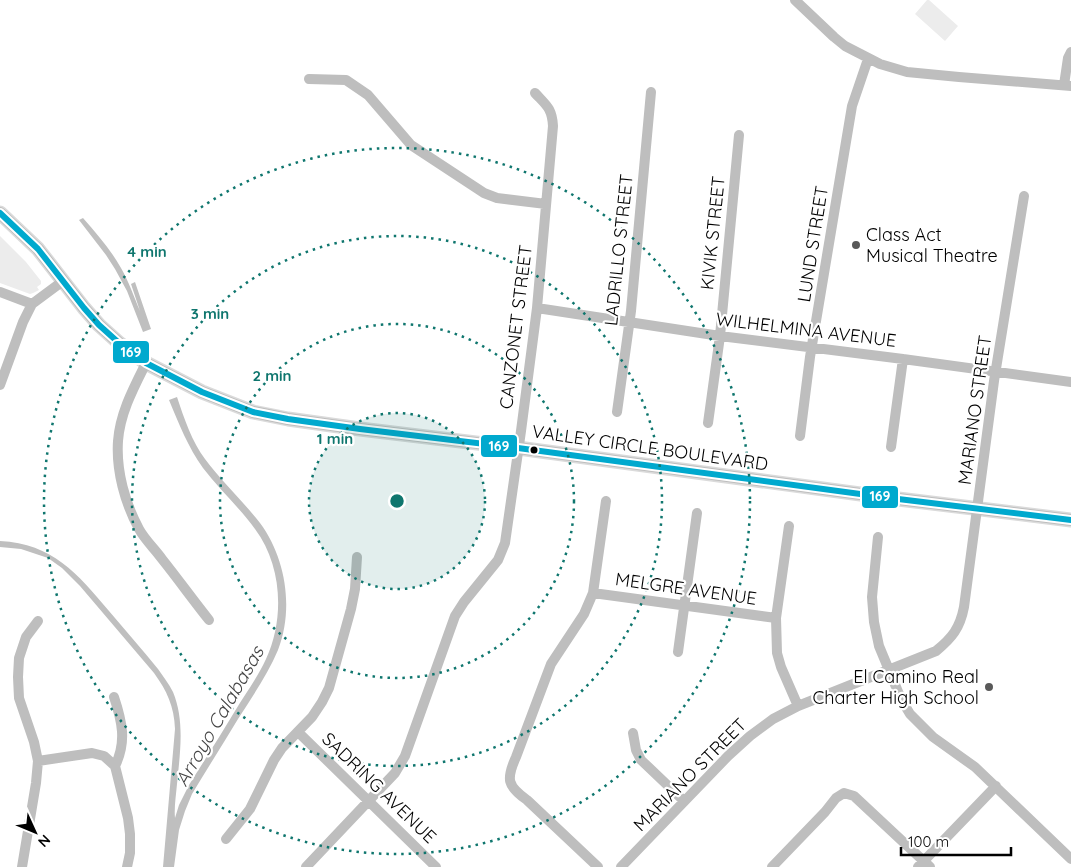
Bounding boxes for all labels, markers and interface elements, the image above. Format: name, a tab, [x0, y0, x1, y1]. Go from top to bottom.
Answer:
street label: LADRILLO STREET	[599, 173, 638, 327]
street label: KIVIK STREET	[695, 175, 730, 291]
street label: LUND STREET	[792, 184, 833, 304]
place label: Class Act Musical Theatre	[866, 223, 998, 267]
marker: Class Act Musical Theatre	[850, 239, 862, 251]
text: 4 min	[127, 242, 167, 261]
street label: CANZONET STREET	[494, 243, 537, 410]
text: 3 min	[191, 304, 229, 323]
street label: WILHELMINA AVENUE	[715, 307, 898, 352]
street label: MARIANO STREET	[953, 333, 996, 486]
line badge: 169	[112, 340, 150, 364]
text: 169	[120, 343, 142, 361]
text: 2 min	[252, 366, 292, 385]
street label: VALLEY CIRCLE BOULEVARD	[531, 420, 770, 475]
text: 1 min	[317, 429, 353, 448]
line badge: 169	[480, 434, 518, 458]
text: 169	[488, 437, 510, 455]
unlabelled marker	[529, 445, 539, 455]
line badge: 169	[861, 485, 899, 509]
text: 169	[869, 487, 891, 505]
centre of rings	[388, 492, 406, 510]
street label: MELGRE AVENUE	[614, 567, 758, 610]
water label: Arroyo Calabasas	[169, 641, 269, 790]
place label: El Camino Real Charter High School	[812, 665, 979, 709]
marker: El Camino Real Charter High School	[983, 681, 995, 693]
street label: MARIANO STREET	[628, 713, 751, 836]
street label: SADRING AVENUE	[317, 727, 441, 848]
north arrow	[10, 807, 60, 857]
scale bar	[901, 824, 1011, 856]
text: N	[34, 831, 54, 851]
text: 100 m	[908, 832, 949, 851]

